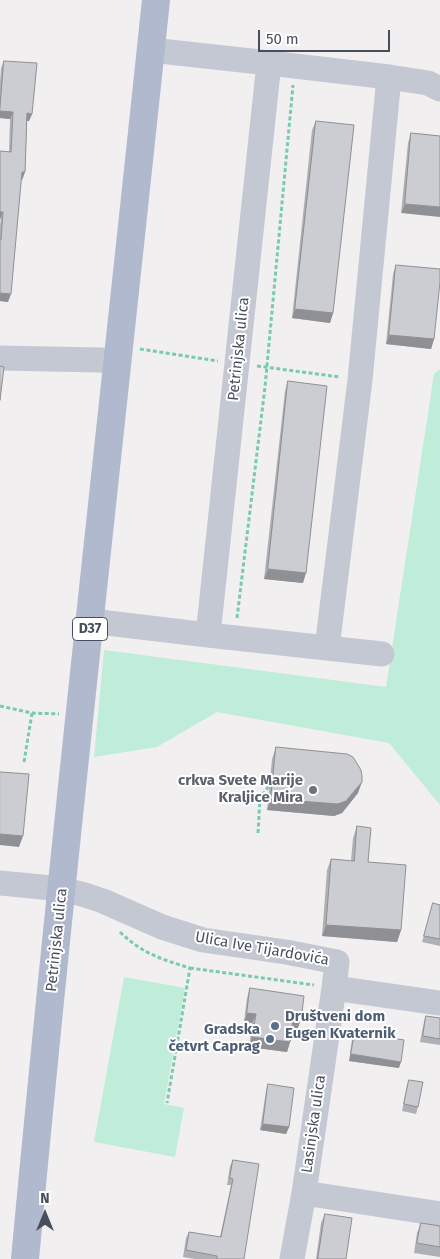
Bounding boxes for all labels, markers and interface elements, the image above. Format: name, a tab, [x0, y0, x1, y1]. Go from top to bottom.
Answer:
scale bar	[260, 20, 392, 52]
text: 50 m	[266, 30, 299, 48]
street label: Petrinjska ulica	[225, 296, 253, 402]
road number: D37	[72, 618, 108, 640]
place label: crkva Svete Marije Kraljice Mira	[178, 772, 303, 807]
marker: crkva Svete Marije Kraljice Mira	[307, 784, 319, 796]
street label: Petrinjska ulica	[43, 887, 71, 993]
street label: Ulica Ive Tijardovića	[194, 928, 330, 970]
place label: Društveni dom Eugen Kvaternik	[285, 1008, 395, 1043]
marker: Društveni dom Eugen Kvaternik	[269, 1020, 281, 1032]
place label: Gradska četvrt Caprag	[169, 1021, 260, 1056]
marker: Gradska četvrt Caprag	[264, 1033, 276, 1045]
street label: Lasinjska ulica	[298, 1074, 330, 1174]
north arrow	[20, 1189, 70, 1239]
text: N	[40, 1190, 50, 1207]

